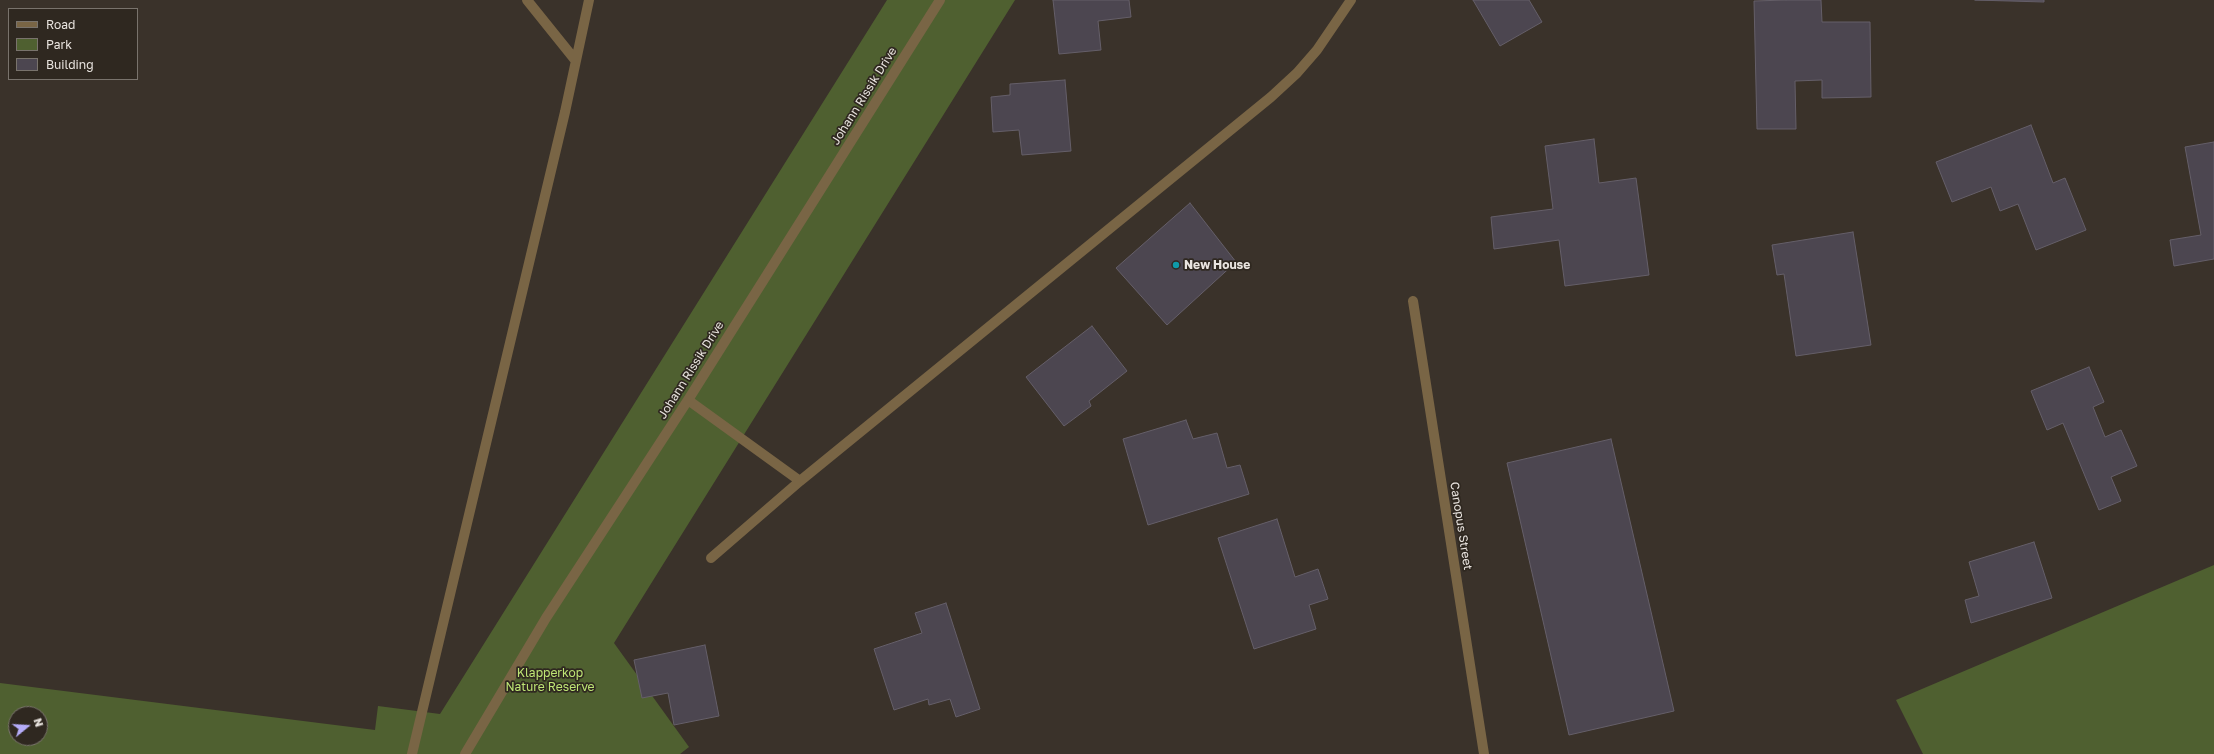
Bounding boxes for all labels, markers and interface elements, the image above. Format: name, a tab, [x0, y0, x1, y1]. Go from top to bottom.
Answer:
legend	[8, 8, 138, 80]
text: Road	[46, 17, 75, 32]
text: Park	[46, 37, 72, 52]
street label: Johann Rissik Drive	[828, 44, 900, 148]
text: Building	[46, 57, 94, 72]
place label: New House	[1184, 258, 1250, 272]
marker: New House	[1171, 260, 1181, 270]
street label: Johann Rissik Drive	[655, 318, 727, 422]
street label: Canopus Street	[1447, 481, 1475, 571]
park label: Klapperkop Nature Reserve	[505, 666, 595, 694]
north arrow	[8, 706, 48, 746]
text: N	[31, 716, 46, 728]

